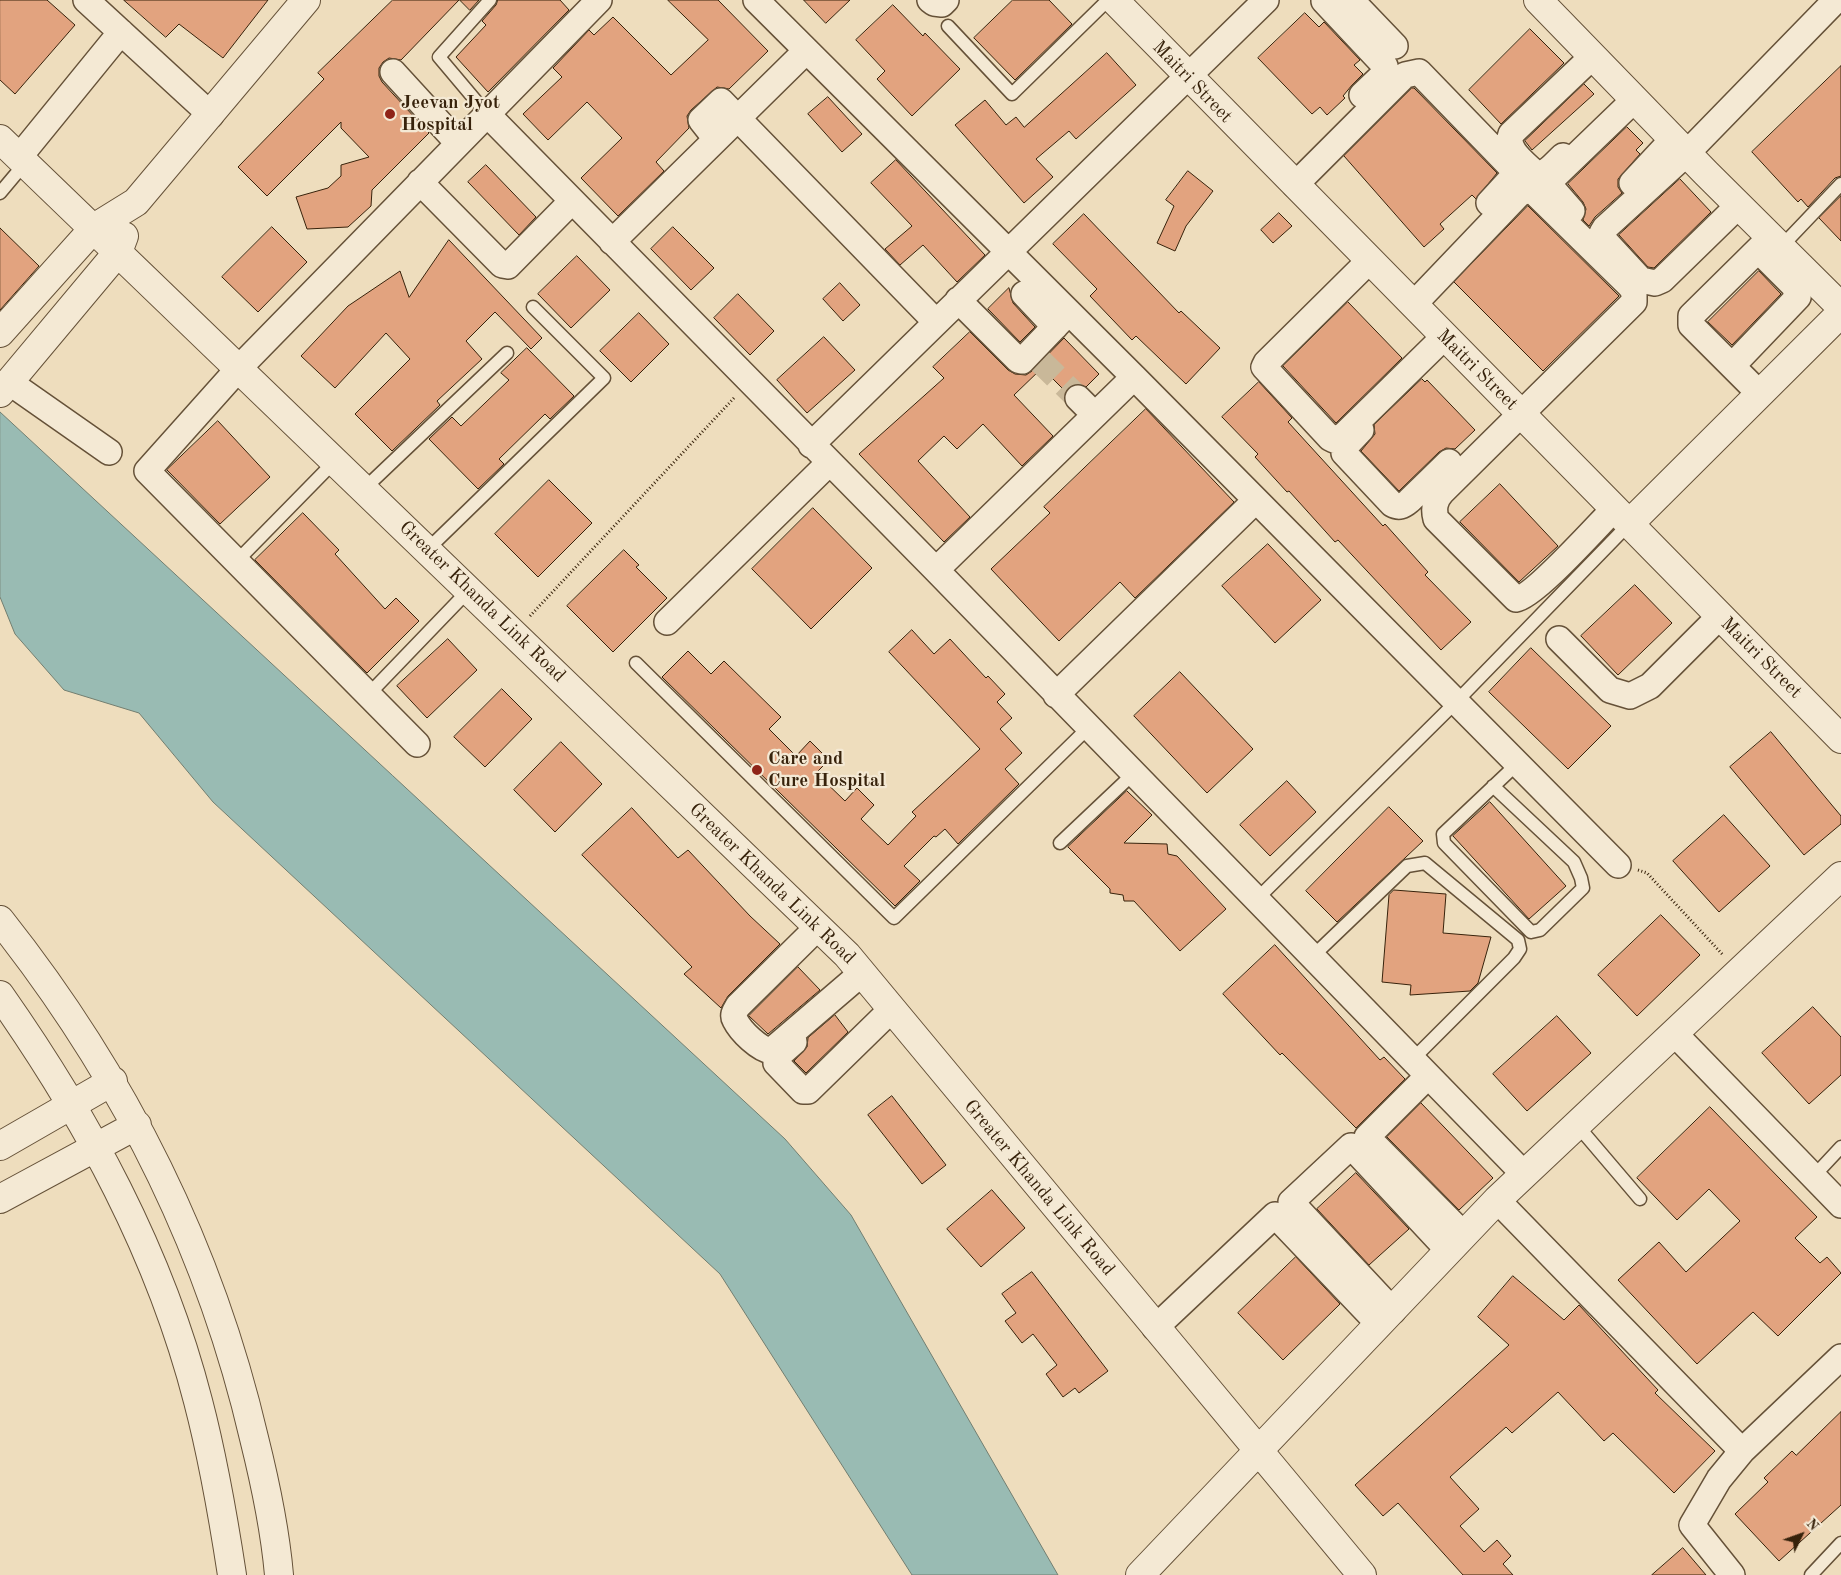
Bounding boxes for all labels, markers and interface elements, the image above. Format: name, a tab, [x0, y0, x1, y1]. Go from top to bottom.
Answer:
street label: Maitri Street	[1147, 36, 1237, 128]
place label: Jeevan Jyot Hospital	[401, 92, 500, 136]
marker: Jeevan Jyot Hospital	[383, 107, 397, 121]
street label: Maitri Street	[1432, 325, 1522, 415]
street label: Greater Khanda Link Road	[394, 516, 570, 688]
street label: Maitri Street	[1716, 613, 1806, 703]
place label: Care and Cure Hospital	[768, 748, 885, 792]
marker: Care and Cure Hospital	[750, 763, 764, 777]
street label: Greater Khanda Link Road	[684, 798, 860, 970]
street label: Greater Khanda Link Road	[959, 1095, 1119, 1281]
north arrow	[1776, 1510, 1826, 1560]
text: N	[1803, 1516, 1821, 1534]

